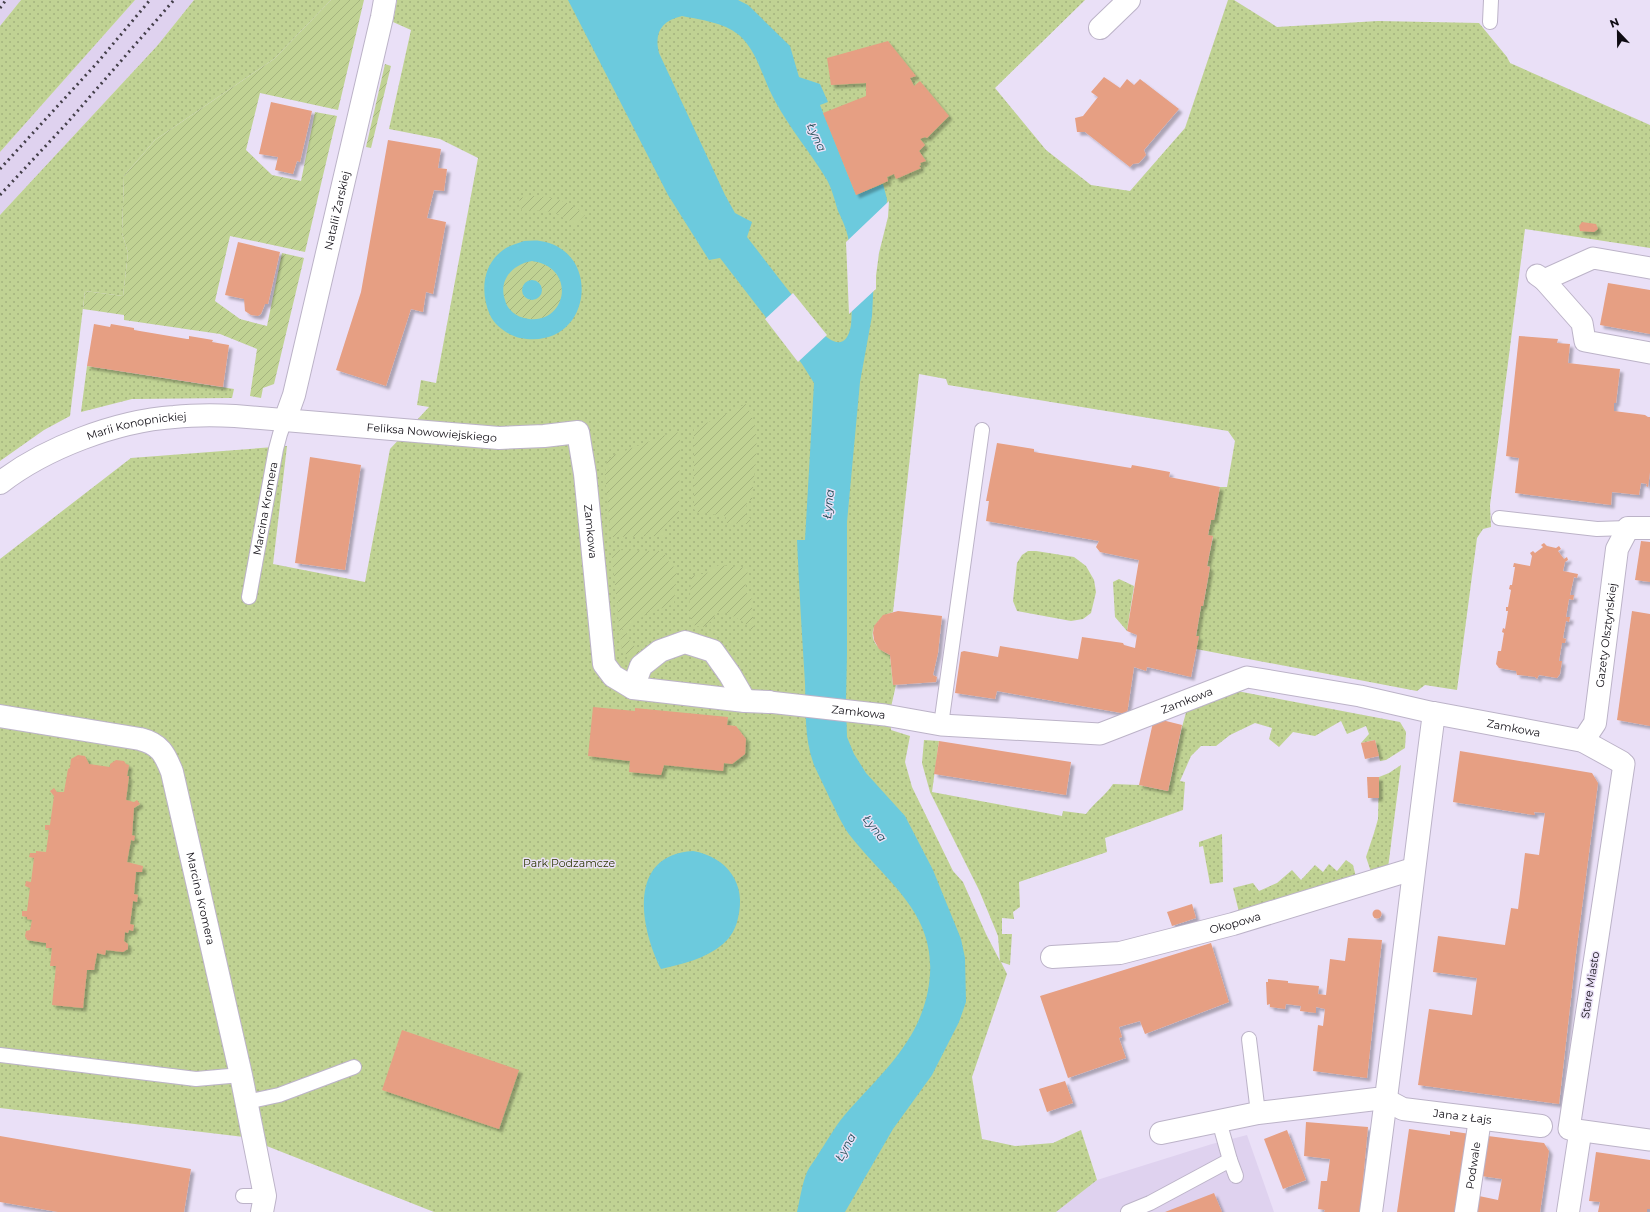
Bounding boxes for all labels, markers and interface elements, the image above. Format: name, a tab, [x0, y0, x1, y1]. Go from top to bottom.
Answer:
north arrow	[1598, 12, 1638, 52]
text: N	[1608, 15, 1621, 31]
water label: Łyna	[804, 120, 830, 154]
street label: Natalii Żarskiej	[321, 170, 353, 251]
street label: Marii Konopnickiej	[85, 409, 187, 443]
street label: Feliksa Nowowiejskiego	[366, 420, 498, 445]
street label: Marcina Kromera	[250, 461, 281, 556]
water label: Łyna	[819, 488, 837, 520]
street label: Zamkowa	[581, 504, 600, 559]
street label: Gazety Olsztyńskiej	[1593, 582, 1620, 688]
street label: Zamkowa	[1159, 684, 1215, 717]
street label: Zamkowa	[831, 702, 886, 722]
street label: Zamkowa	[1486, 716, 1542, 740]
water label: Łyna	[860, 812, 890, 844]
street label: Marcina Kromera	[183, 851, 218, 946]
park label: Park Podzamcze	[523, 856, 615, 870]
street label: Okopowa	[1208, 909, 1262, 937]
street label: Stare Miasto	[1578, 950, 1602, 1020]
street label: Jana z Łajs	[1431, 1106, 1493, 1127]
water label: Łyna	[831, 1130, 859, 1164]
street label: Podwale	[1463, 1141, 1484, 1190]

